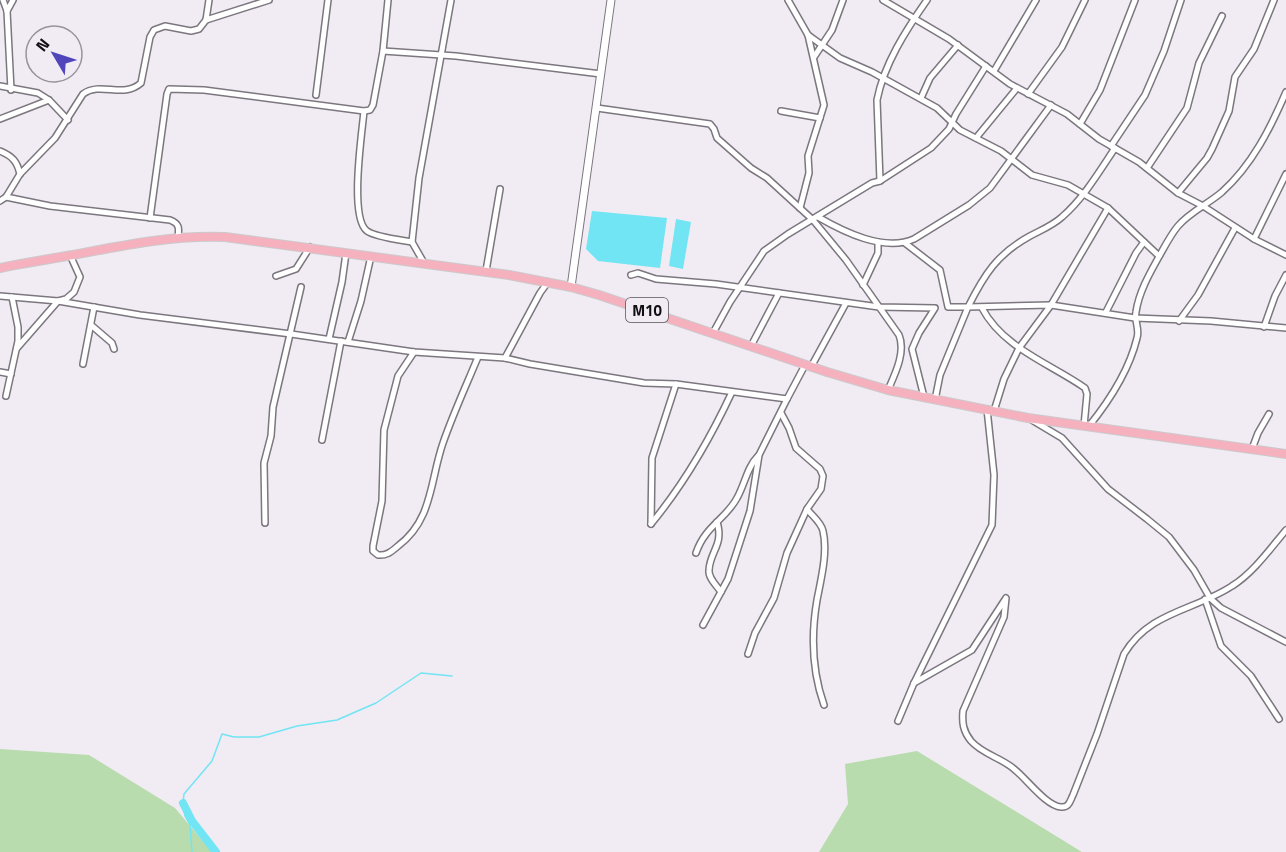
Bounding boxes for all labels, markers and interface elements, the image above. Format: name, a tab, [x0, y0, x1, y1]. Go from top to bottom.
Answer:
north arrow	[24, 24, 84, 84]
text: N	[30, 33, 55, 56]
road number: M10	[626, 298, 668, 322]

